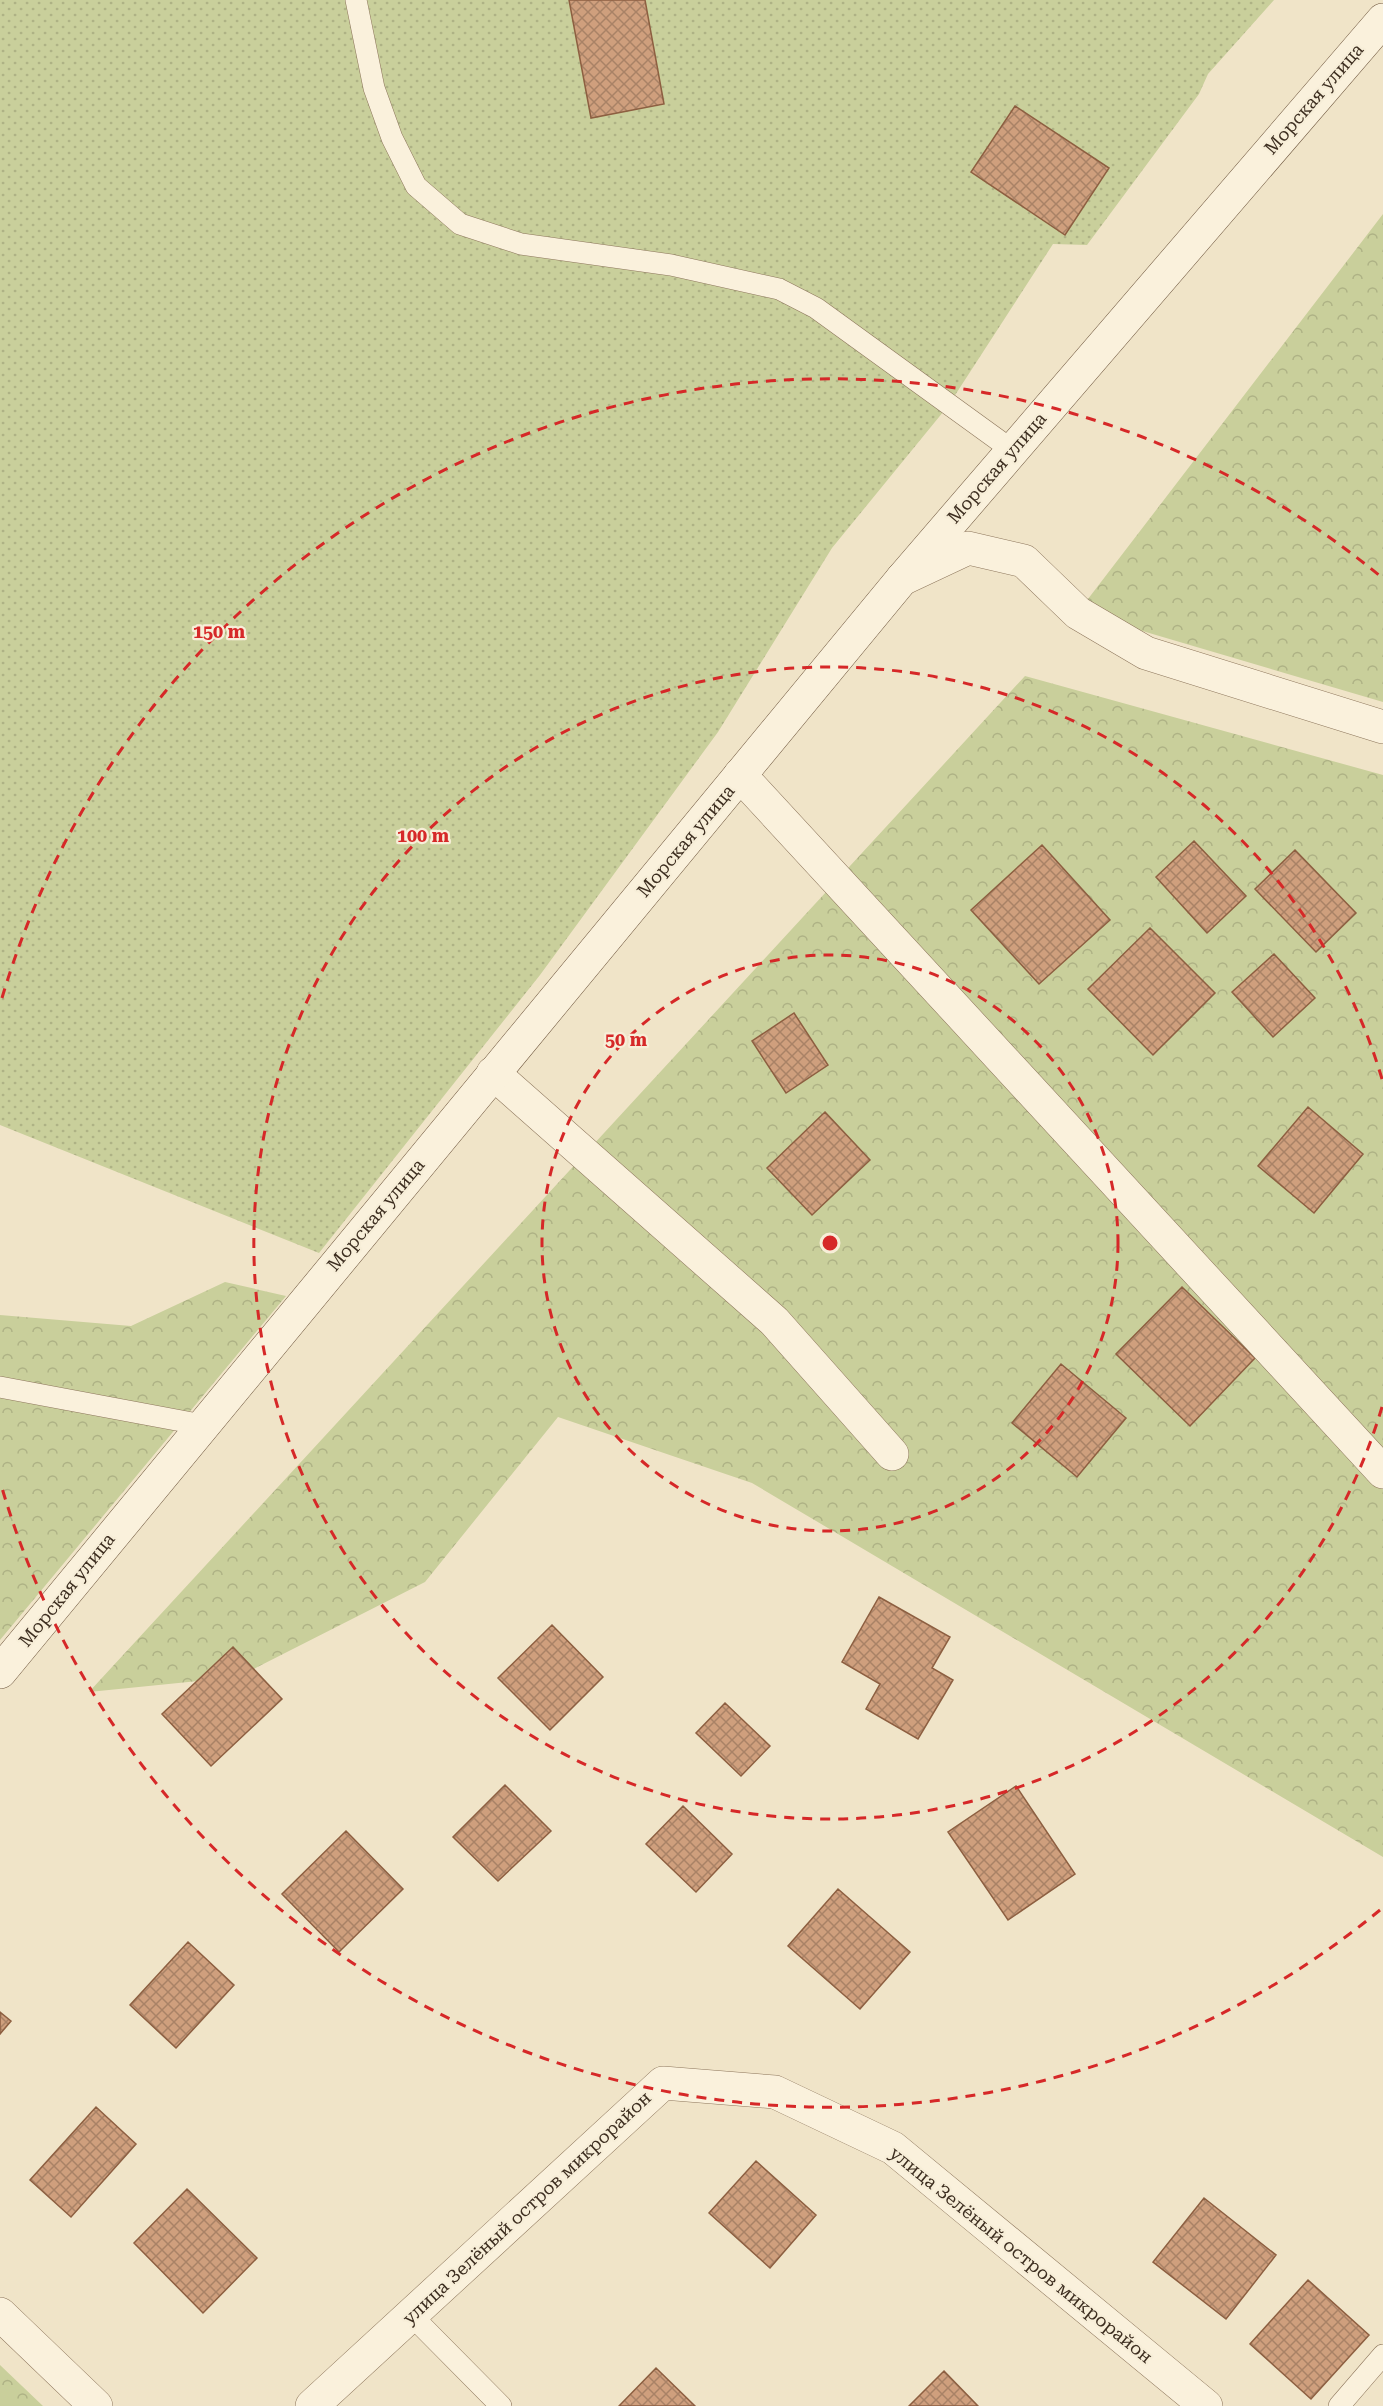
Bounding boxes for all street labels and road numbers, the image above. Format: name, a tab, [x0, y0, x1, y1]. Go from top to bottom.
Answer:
street label: Морская улица	[1260, 39, 1368, 158]
street label: Морская улица	[943, 408, 1051, 527]
street label: Морская улица	[633, 780, 739, 901]
street label: Морская улица	[323, 1154, 429, 1275]
street label: Морская улица	[14, 1528, 119, 1651]
street label: улица Зелёный остров микрорайон	[398, 2087, 655, 2328]
street label: улица Зелёный остров микрорайон	[886, 2142, 1157, 2367]

